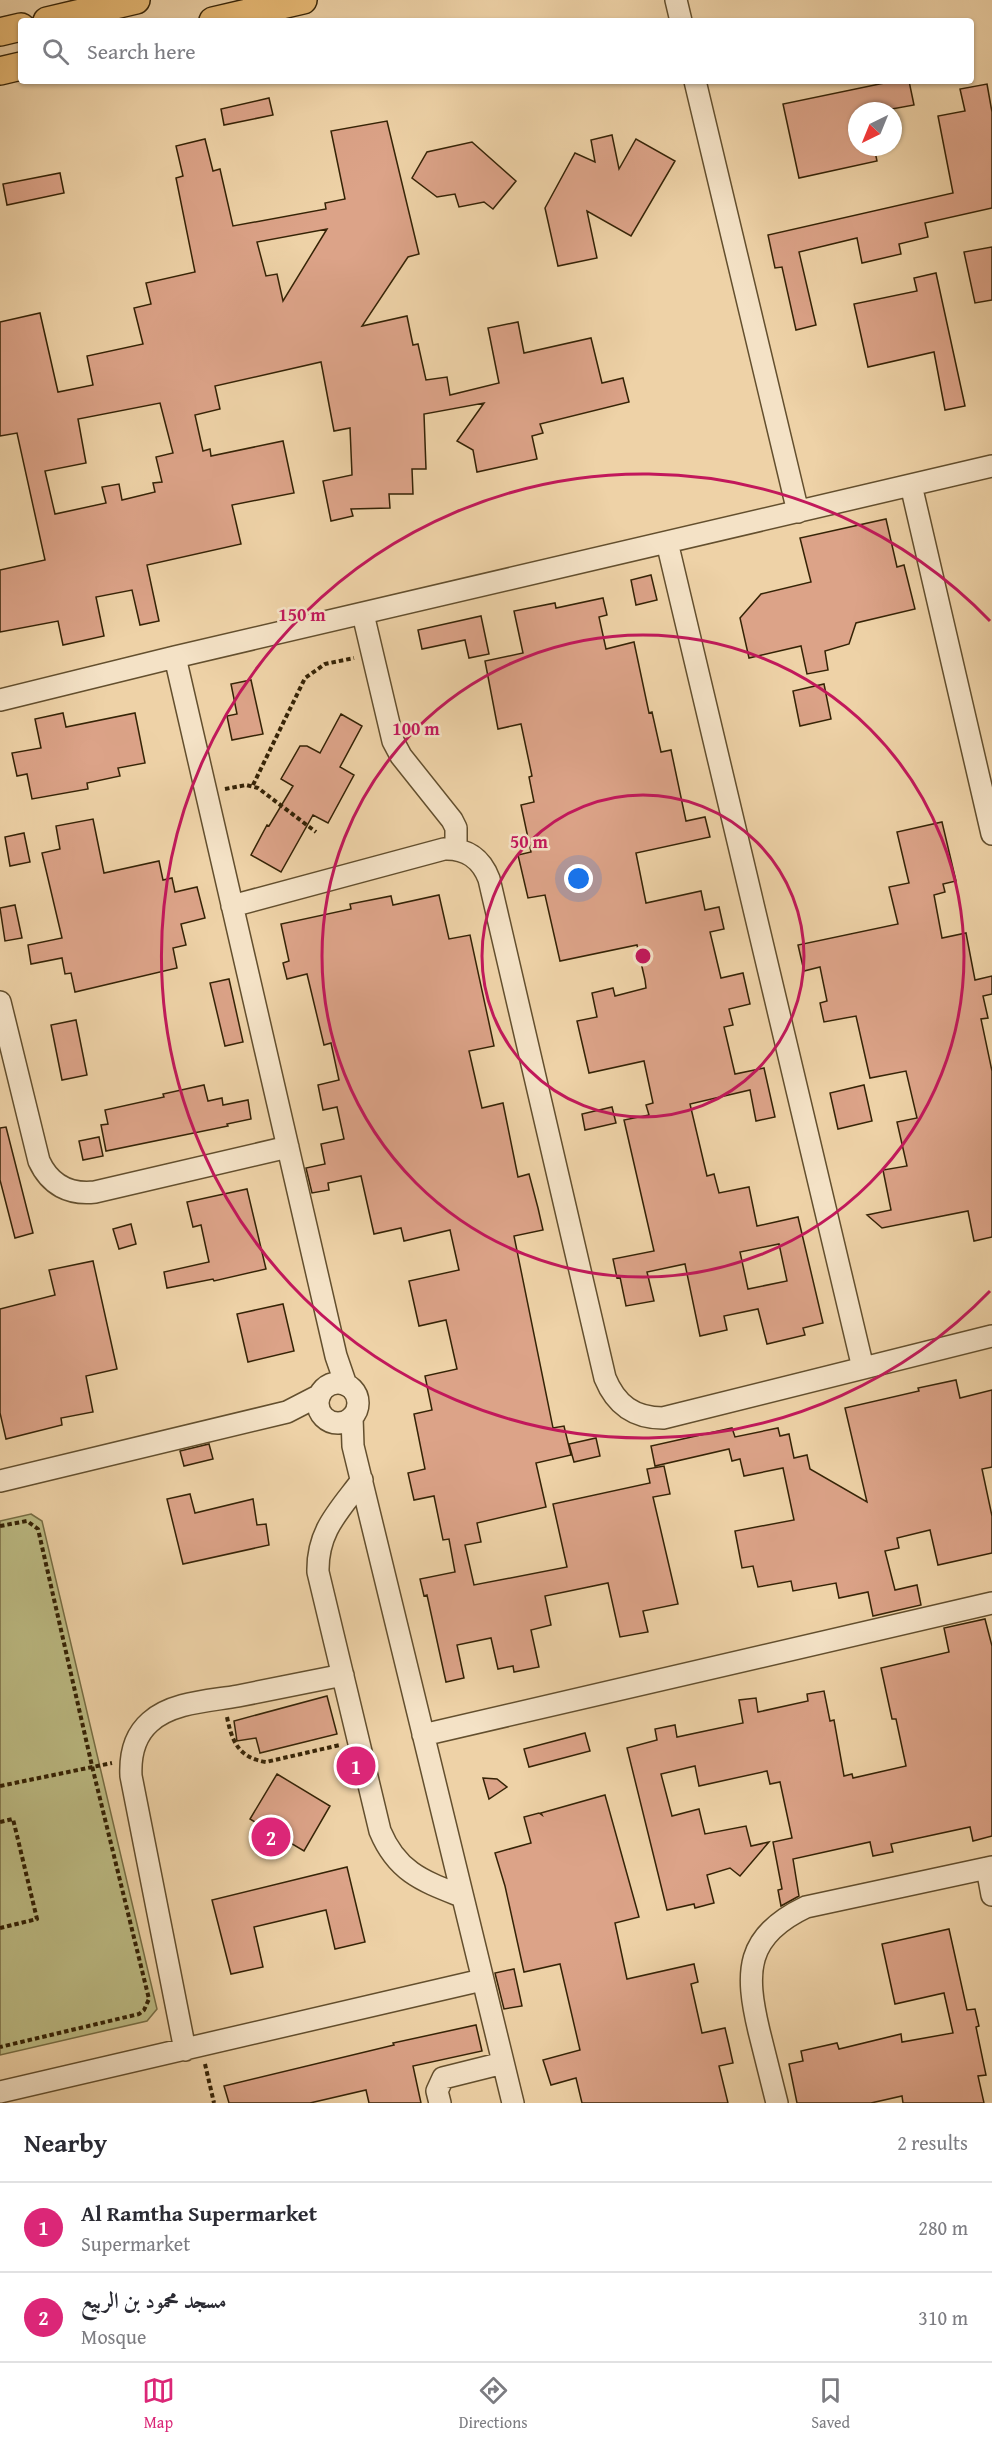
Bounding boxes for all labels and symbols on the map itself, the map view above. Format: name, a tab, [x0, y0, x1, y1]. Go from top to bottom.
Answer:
north arrow	[848, 102, 902, 156]
text: 150 m	[278, 601, 326, 628]
text: 100 m	[392, 715, 440, 742]
text: 50 m	[510, 828, 549, 855]
your location	[564, 864, 593, 893]
centre of rings	[633, 946, 653, 966]
pin: 1	[336, 1744, 376, 1788]
pin: 2	[252, 1814, 290, 1860]

